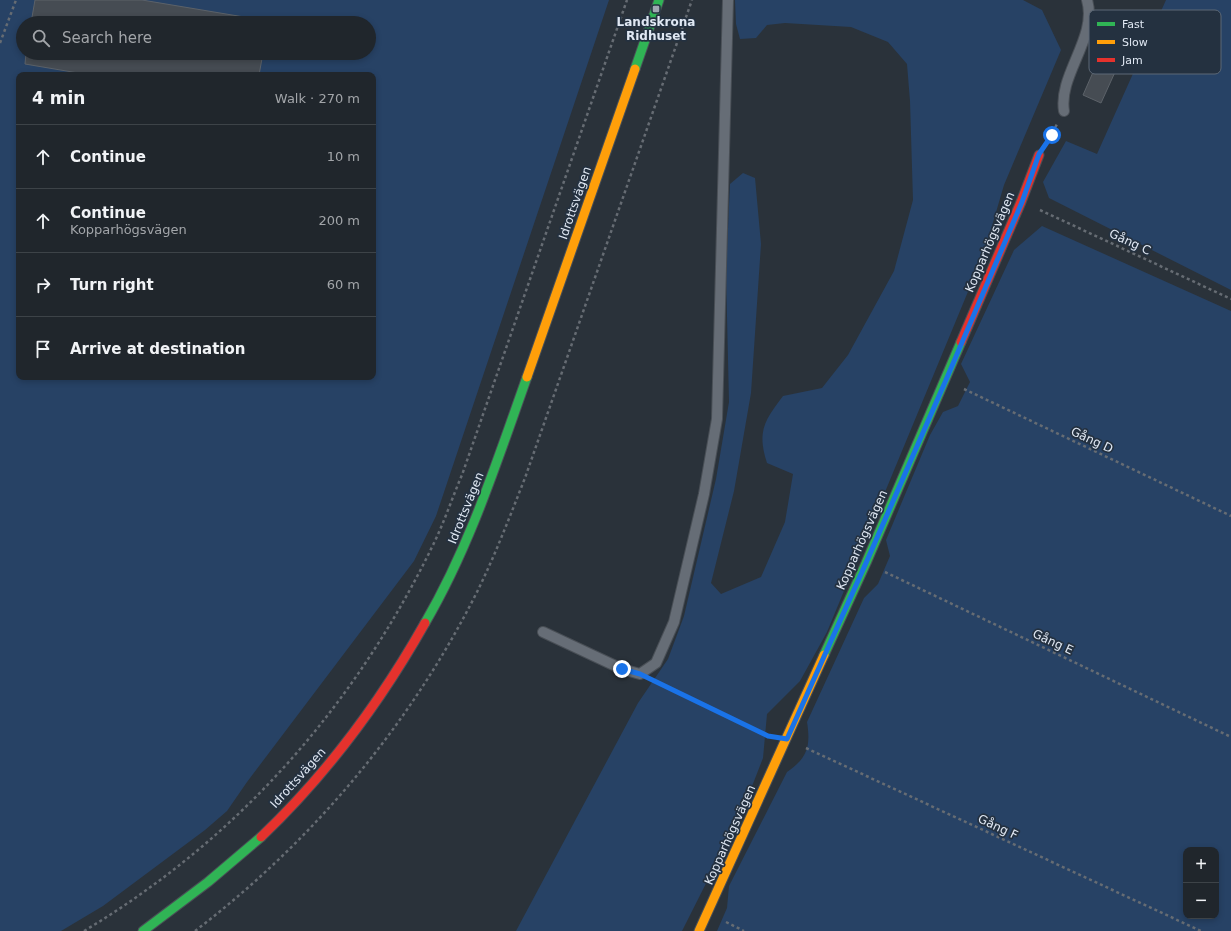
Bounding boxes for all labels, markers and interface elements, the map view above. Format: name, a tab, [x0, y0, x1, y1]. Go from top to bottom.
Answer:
marker: Landskrona Ridhuset	[651, 4, 661, 14]
legend	[1089, 10, 1221, 74]
place label: Landskrona Ridhuset	[617, 15, 695, 43]
search box	[16, 16, 376, 60]
text: Fast	[1122, 18, 1145, 31]
icon: search	[30, 27, 52, 49]
text: Search here	[62, 29, 152, 47]
text: Slow	[1122, 36, 1148, 49]
text: Jam	[1121, 54, 1143, 67]
text: 4 min	[32, 88, 85, 108]
text: Walk · 270 m	[275, 91, 360, 106]
route start	[1043, 126, 1061, 144]
icon: ahead	[32, 146, 54, 168]
text: Continue	[70, 148, 146, 166]
text: 10 m	[327, 149, 360, 164]
street label: Idrottsvägen	[556, 165, 594, 241]
street label: Kopparhögsvägen	[962, 190, 1018, 294]
text: Continue	[70, 204, 146, 222]
icon: ahead	[32, 210, 54, 232]
text: 200 m	[318, 213, 360, 228]
text: Kopparhögsvägen	[70, 222, 187, 237]
street label: Gång C	[1107, 226, 1153, 258]
icon: right	[32, 274, 54, 296]
text: Turn right	[70, 276, 154, 294]
text: 60 m	[327, 277, 360, 292]
icon: arrive	[32, 338, 54, 360]
text: Arrive at destination	[70, 340, 245, 358]
street label: Gång D	[1069, 424, 1115, 456]
street label: Idrottsvägen	[445, 470, 487, 546]
street label: Kopparhögsvägen	[834, 488, 890, 592]
street label: Gång E	[1030, 627, 1076, 657]
route end	[613, 660, 631, 678]
street label: Idrottsvägen	[267, 745, 329, 811]
street label: Kopparhögsvägen	[702, 783, 758, 887]
street label: Gång F	[976, 812, 1020, 842]
map controls	[1183, 847, 1219, 919]
button: +	[1183, 847, 1219, 883]
button: −	[1183, 883, 1219, 919]

